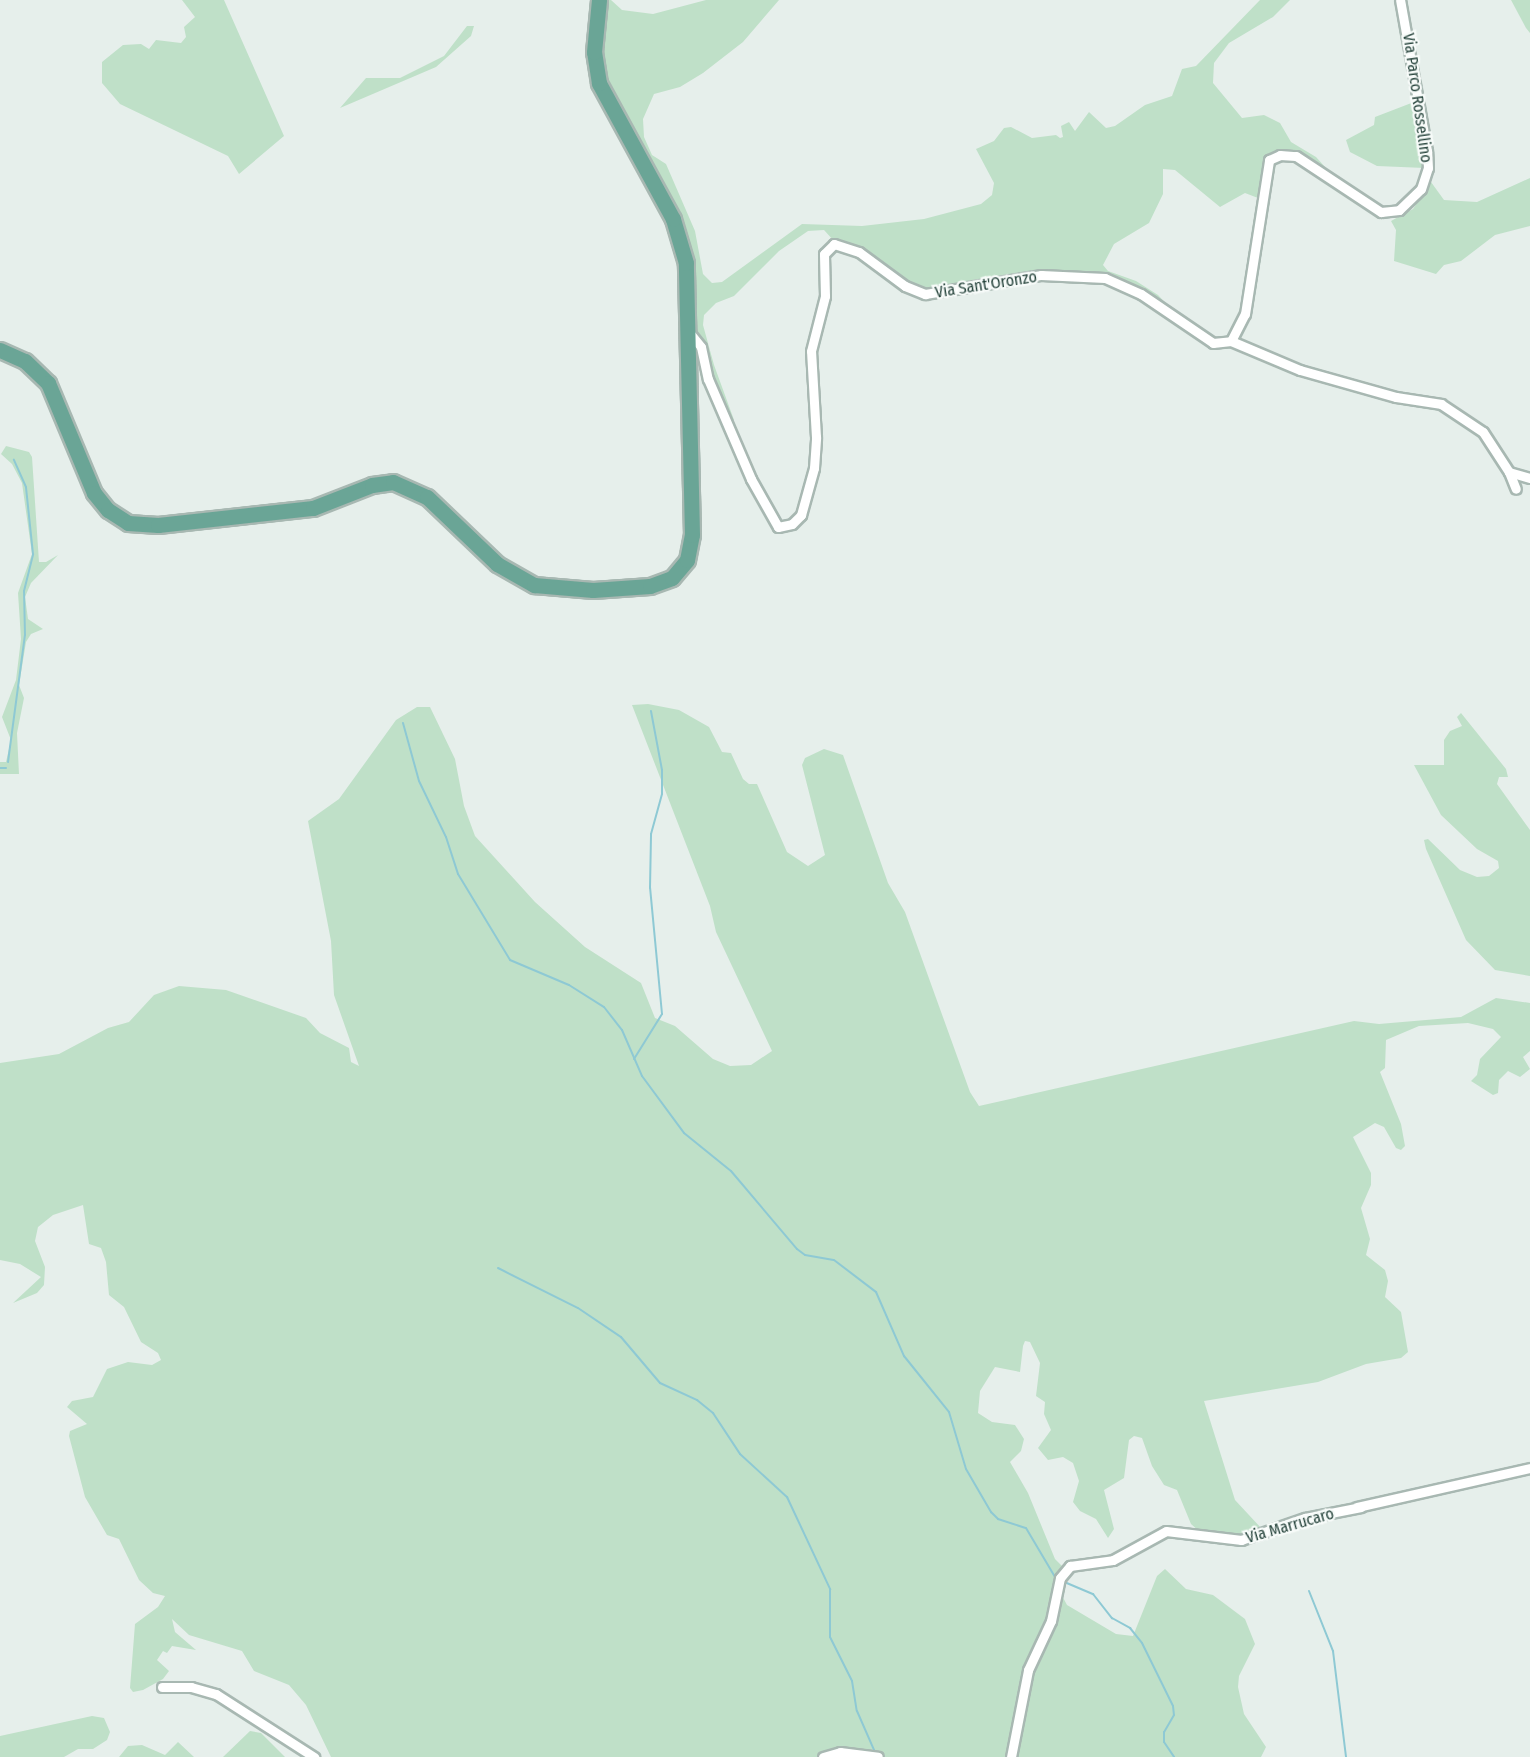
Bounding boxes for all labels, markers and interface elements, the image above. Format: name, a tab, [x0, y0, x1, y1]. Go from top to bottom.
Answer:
street label: Via Parco Rossellino	[1398, 32, 1436, 164]
street label: Via Sant'Oronzo	[934, 267, 1038, 303]
street label: Via Marrucaro	[1244, 1504, 1336, 1548]

